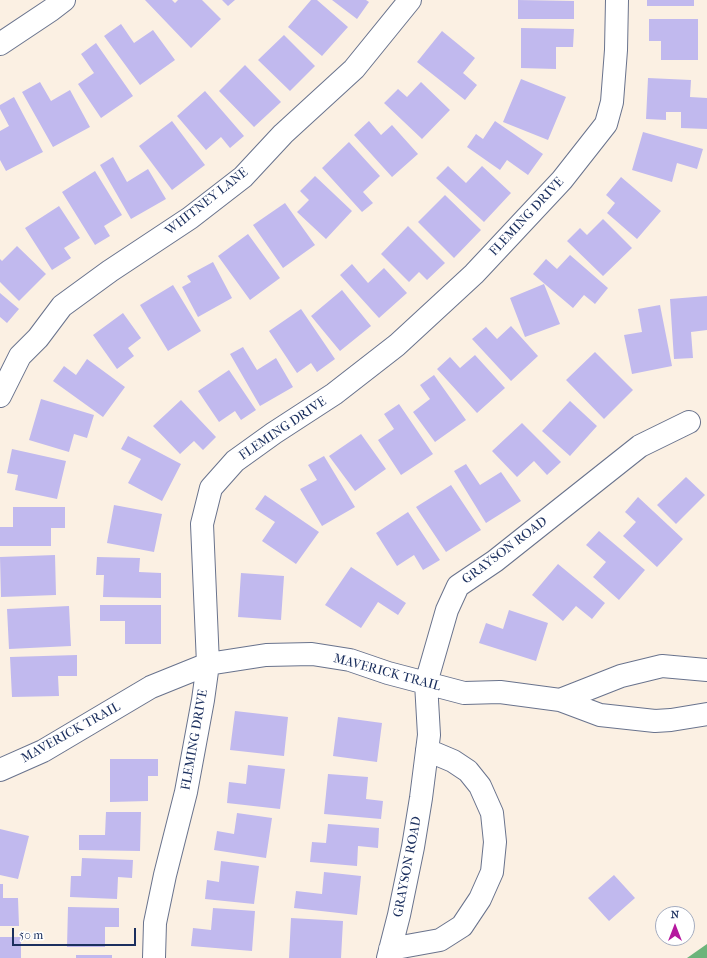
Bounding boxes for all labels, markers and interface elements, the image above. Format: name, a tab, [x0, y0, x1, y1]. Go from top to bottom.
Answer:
street label: WHITNEY LANE	[163, 165, 251, 239]
street label: FLEMING DRIVE	[486, 174, 568, 260]
street label: FLEMING DRIVE	[236, 394, 330, 464]
street label: GRAYSON ROAD	[459, 514, 551, 588]
street label: MAVERICK TRAIL	[331, 651, 443, 695]
street label: FLEMING DRIVE	[178, 688, 212, 792]
street label: MAVERICK TRAIL	[19, 699, 123, 767]
street label: GRAYSON ROAD	[391, 815, 425, 919]
north arrow	[655, 906, 695, 946]
text: N	[671, 908, 679, 921]
scale bar	[14, 920, 138, 946]
text: 50 m	[19, 928, 43, 942]

